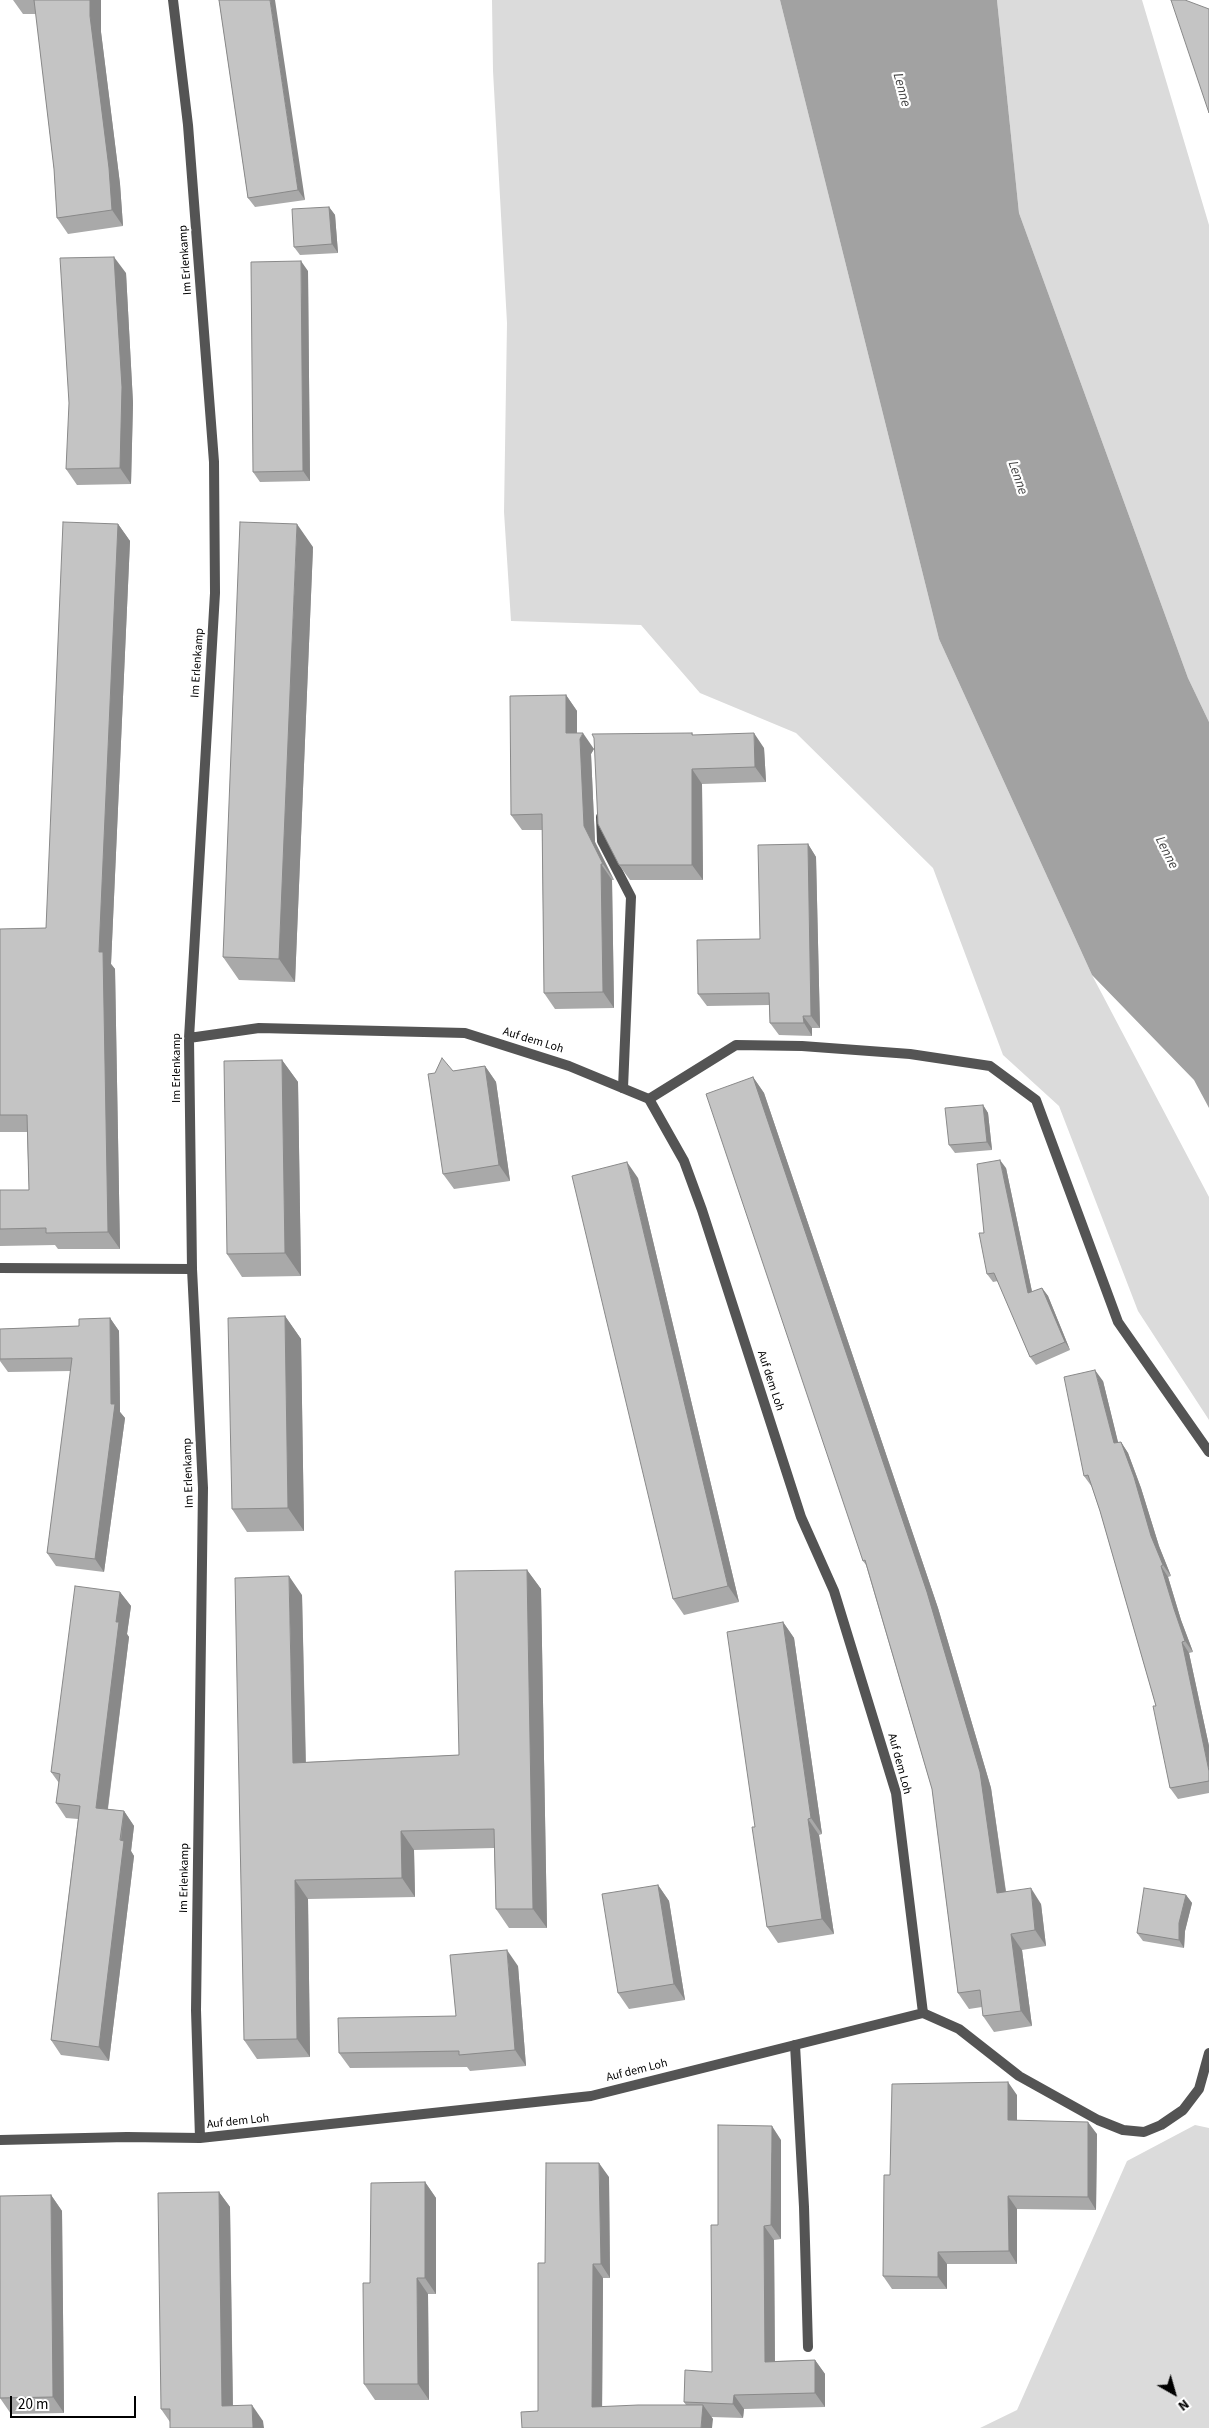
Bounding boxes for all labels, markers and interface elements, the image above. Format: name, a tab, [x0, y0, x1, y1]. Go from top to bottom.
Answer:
water label: Lenne	[888, 71, 914, 109]
street label: Im Erlenkamp	[176, 225, 196, 295]
water label: Lenne	[1003, 459, 1031, 497]
street label: Im Erlenkamp	[188, 628, 208, 698]
water label: Lenne	[1151, 834, 1181, 872]
street label: Auf dem Loh	[501, 1025, 565, 1057]
street label: Im Erlenkamp	[170, 1033, 184, 1103]
street label: Auf dem Loh	[753, 1349, 787, 1413]
street label: Im Erlenkamp	[181, 1438, 197, 1508]
street label: Auf dem Loh	[884, 1732, 914, 1796]
street label: Im Erlenkamp	[177, 1843, 193, 1913]
street label: Auf dem Loh	[605, 2056, 669, 2086]
street label: Auf dem Loh	[206, 2112, 270, 2132]
north arrow	[1149, 2368, 1199, 2418]
scale bar	[12, 2386, 139, 2418]
text: 20 m	[18, 2394, 48, 2415]
text: N	[1173, 2394, 1193, 2416]

